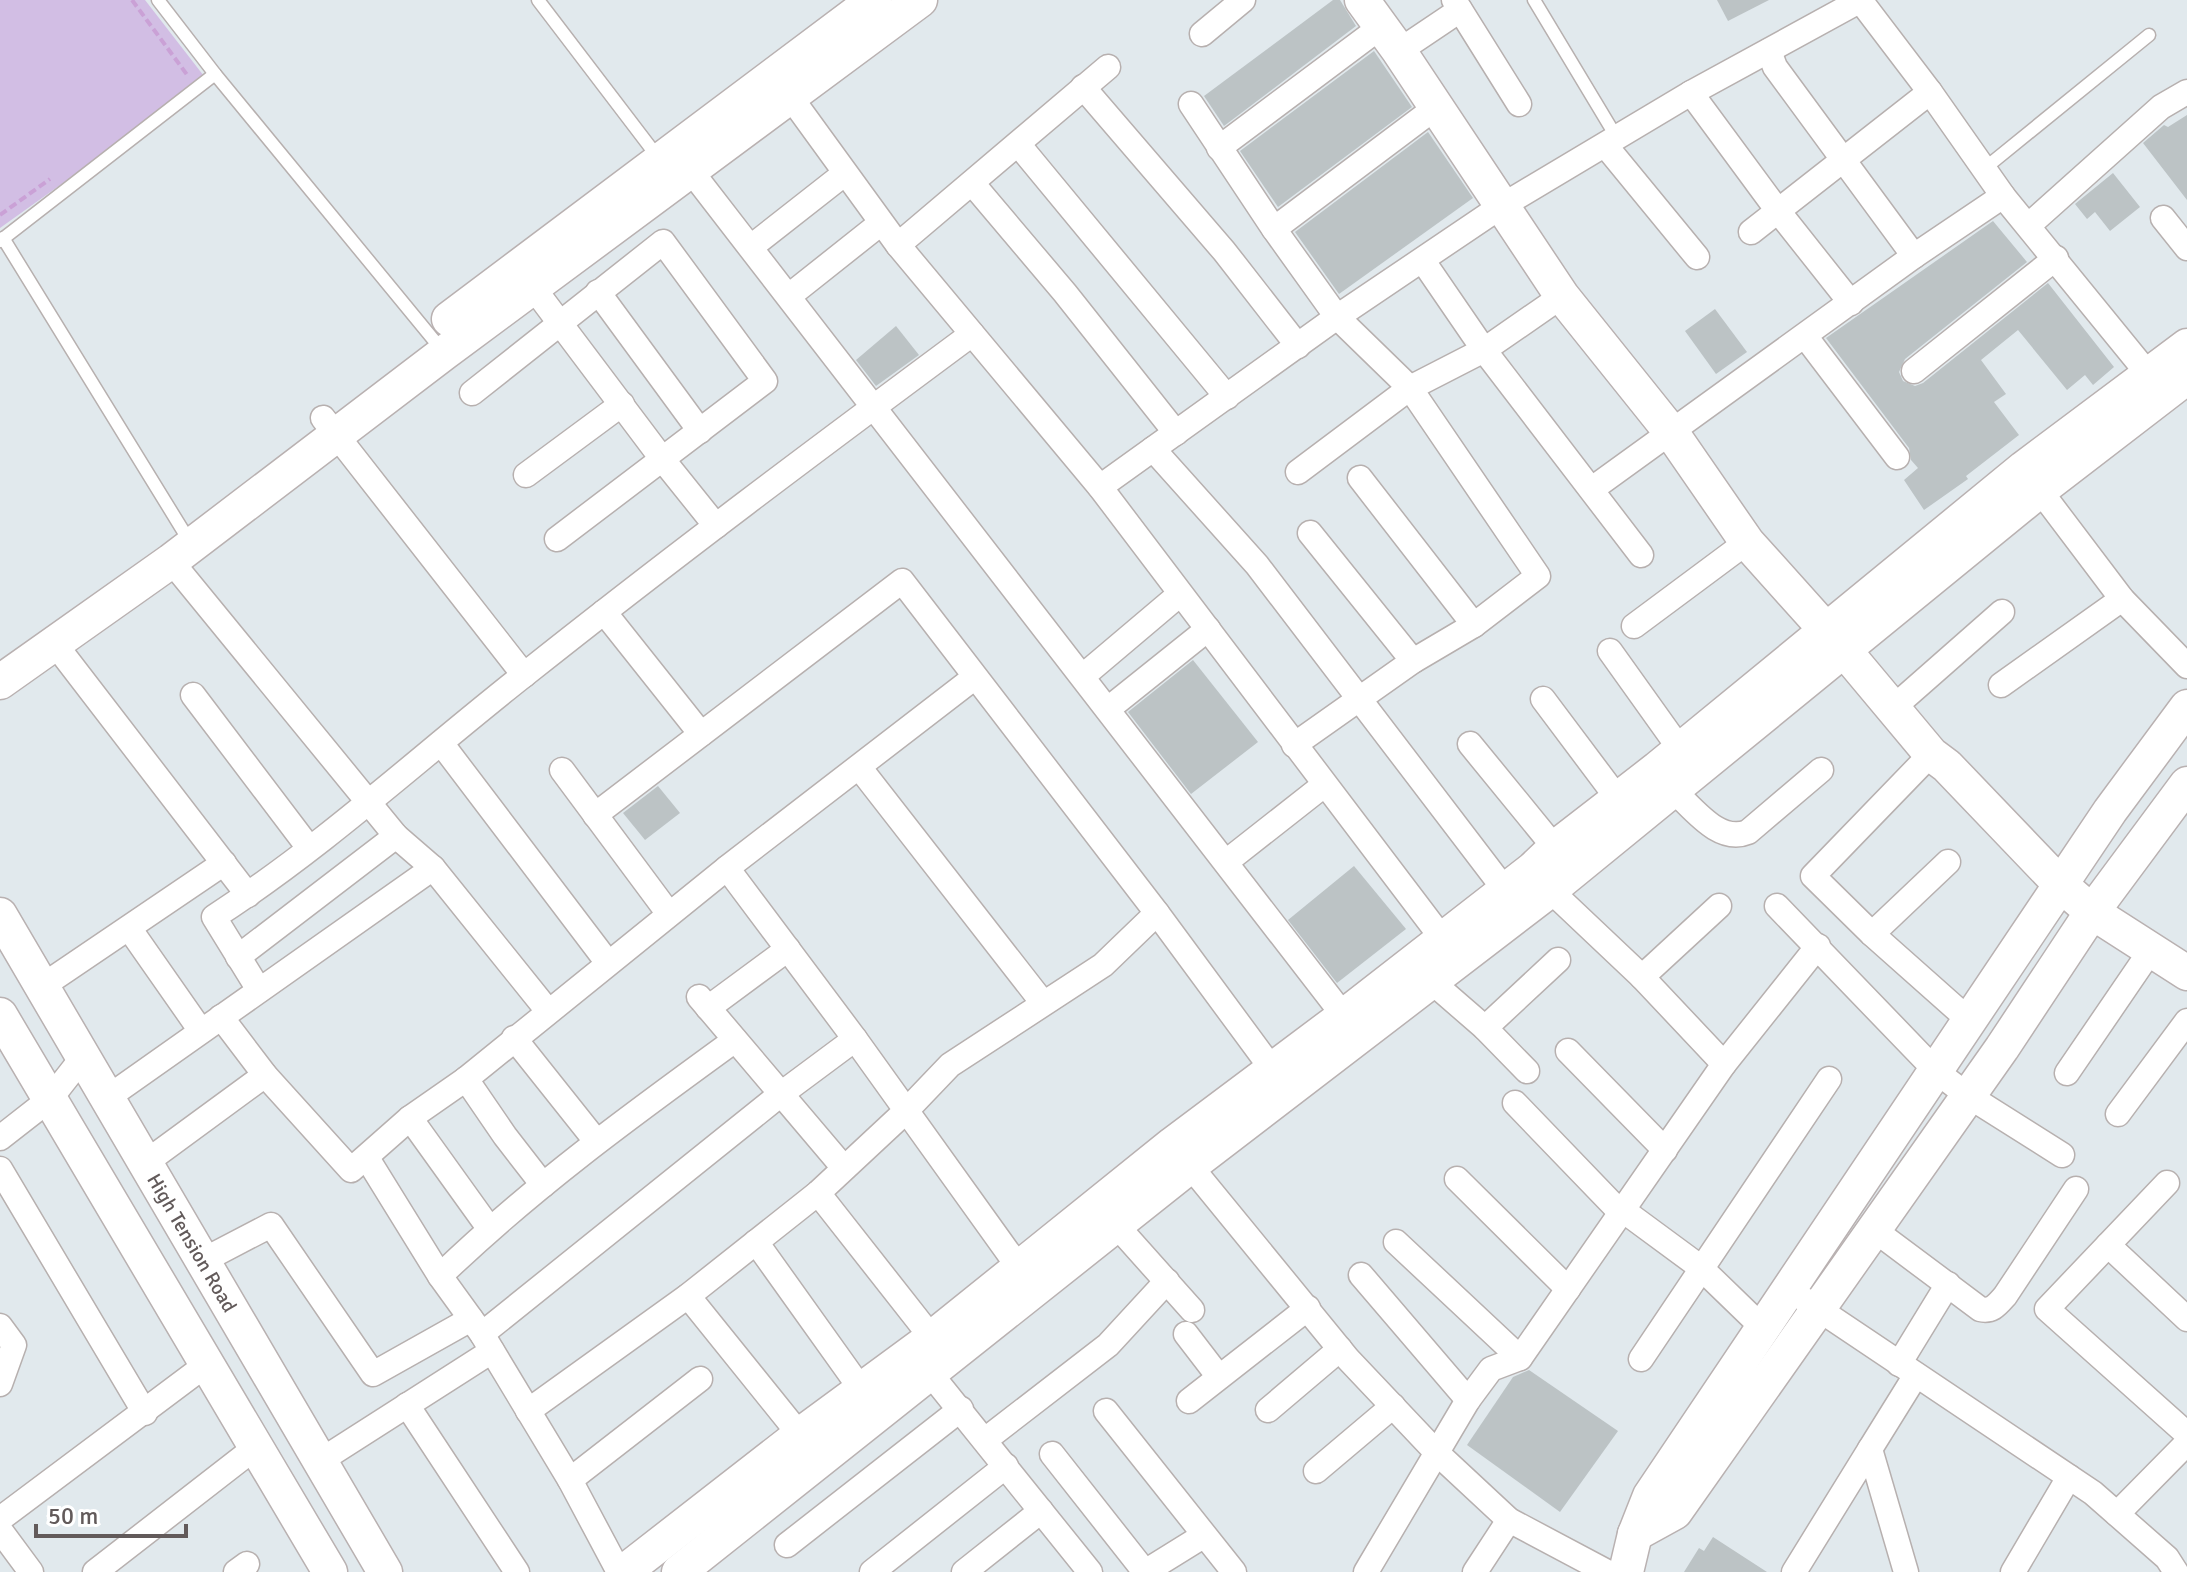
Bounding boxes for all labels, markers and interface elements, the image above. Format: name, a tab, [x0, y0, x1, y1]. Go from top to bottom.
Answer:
street label: High Tension Road	[142, 1169, 243, 1317]
scale bar	[36, 1488, 186, 1538]
text: 50 m	[48, 1501, 98, 1531]

